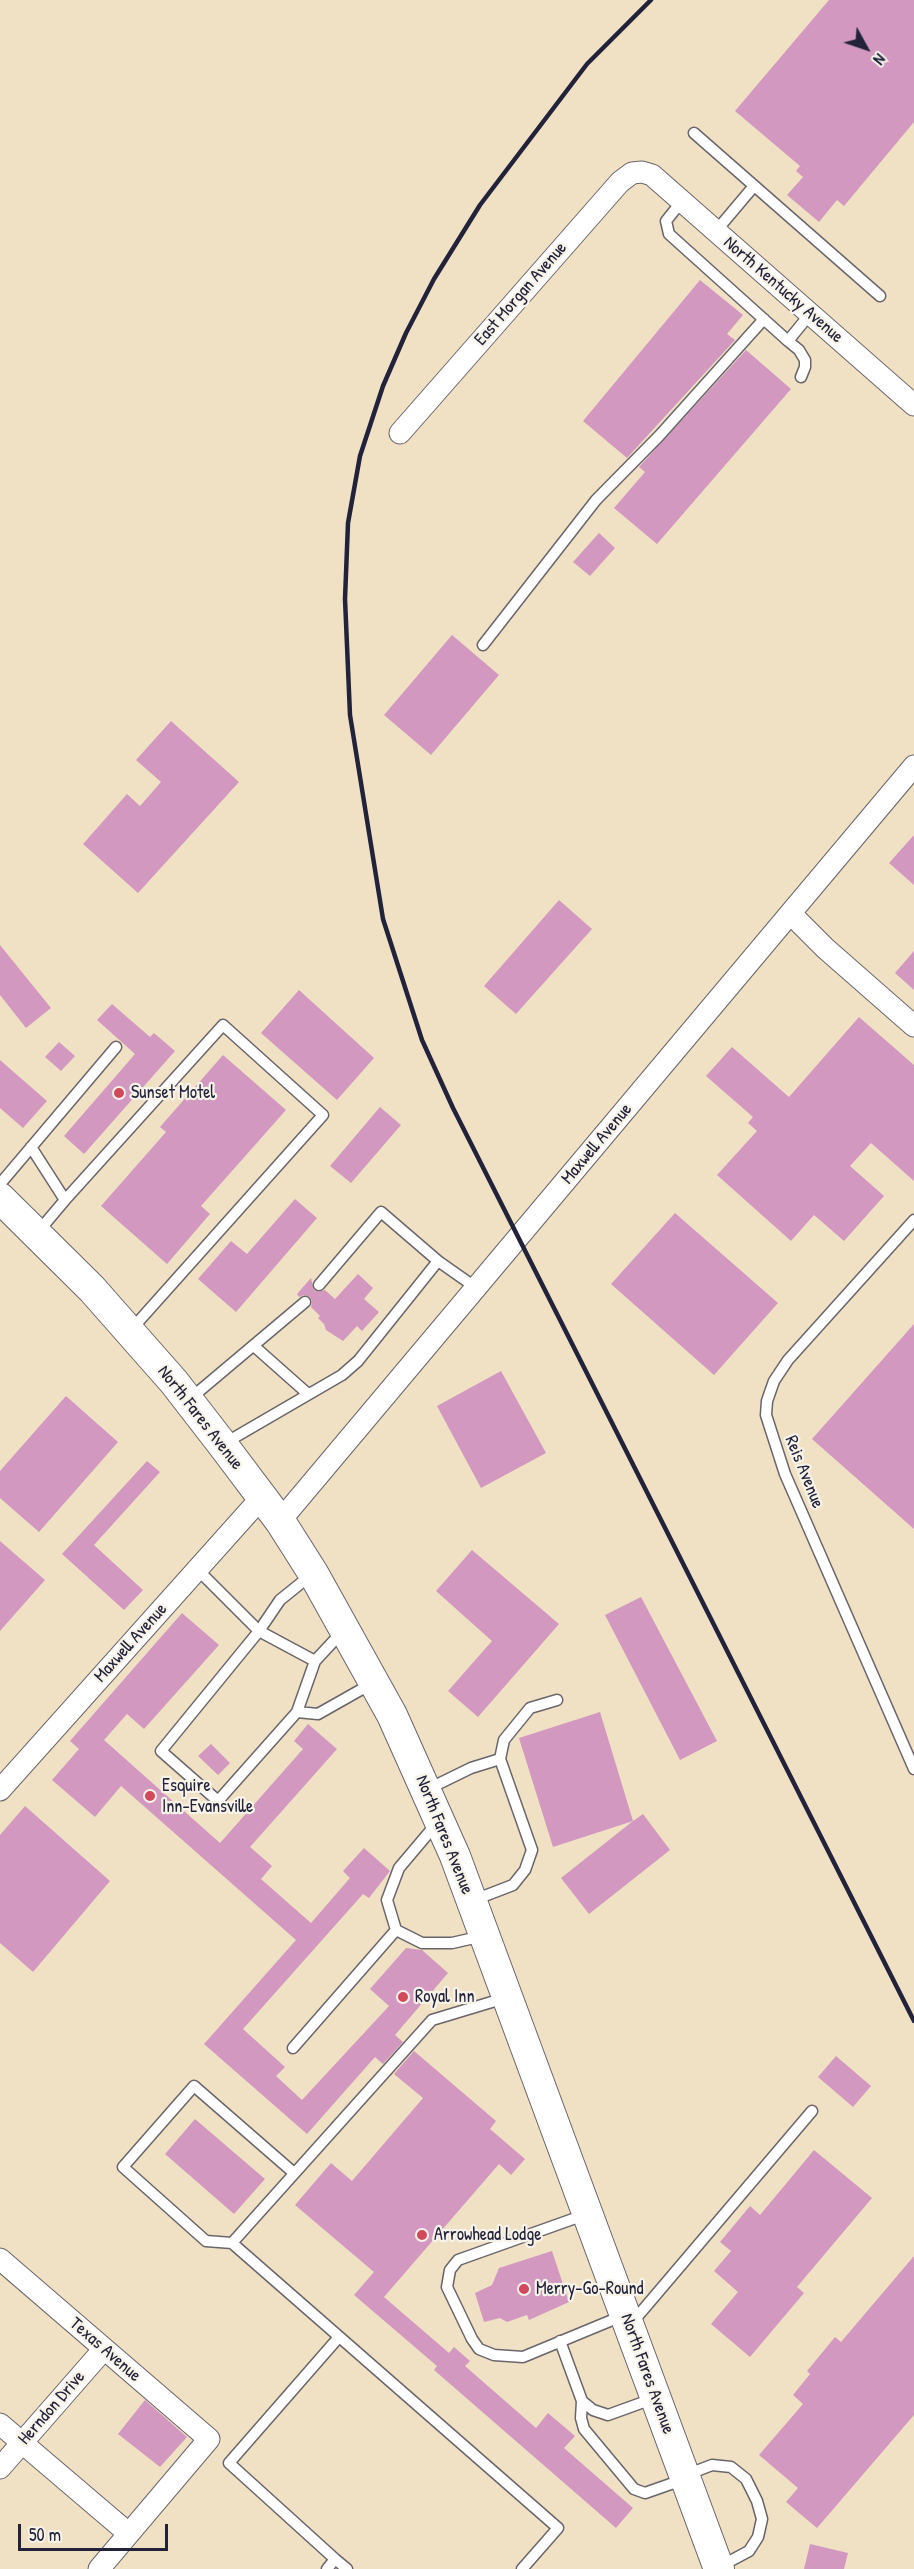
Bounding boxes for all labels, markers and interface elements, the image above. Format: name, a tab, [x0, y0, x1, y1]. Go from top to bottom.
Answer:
north arrow	[836, 18, 896, 78]
text: N	[869, 49, 891, 70]
street label: North Kentucky Avenue	[719, 232, 847, 348]
street label: East Morgan Avenue	[470, 238, 572, 350]
place label: Sunset Motel	[131, 1082, 215, 1104]
marker: Sunset Motel	[112, 1086, 126, 1100]
street label: Maxwell Avenue	[557, 1099, 637, 1189]
street label: North Fares Avenue	[153, 1362, 247, 1474]
street label: Reis Avenue	[780, 1433, 828, 1511]
street label: Maxwell Avenue	[90, 1599, 172, 1687]
street label: North Fares Avenue	[410, 1772, 478, 1898]
place label: Esquire Inn-Evansville	[162, 1775, 253, 1818]
marker: Esquire Inn-Evansville	[143, 1789, 157, 1803]
place label: Royal Inn	[415, 1986, 475, 2008]
marker: Royal Inn	[396, 1990, 410, 2004]
place label: Arrowhead Lodge	[434, 2224, 541, 2246]
marker: Arrowhead Lodge	[415, 2228, 429, 2242]
place label: Merry-Go-Round	[536, 2278, 644, 2300]
marker: Merry-Go-Round	[517, 2282, 531, 2296]
street label: North Fares Avenue	[615, 2311, 679, 2437]
street label: Texas Avenue	[65, 2313, 145, 2387]
street label: Herndon Drive	[14, 2367, 90, 2449]
scale bar	[21, 2512, 171, 2550]
text: 50 m	[29, 2522, 61, 2547]

